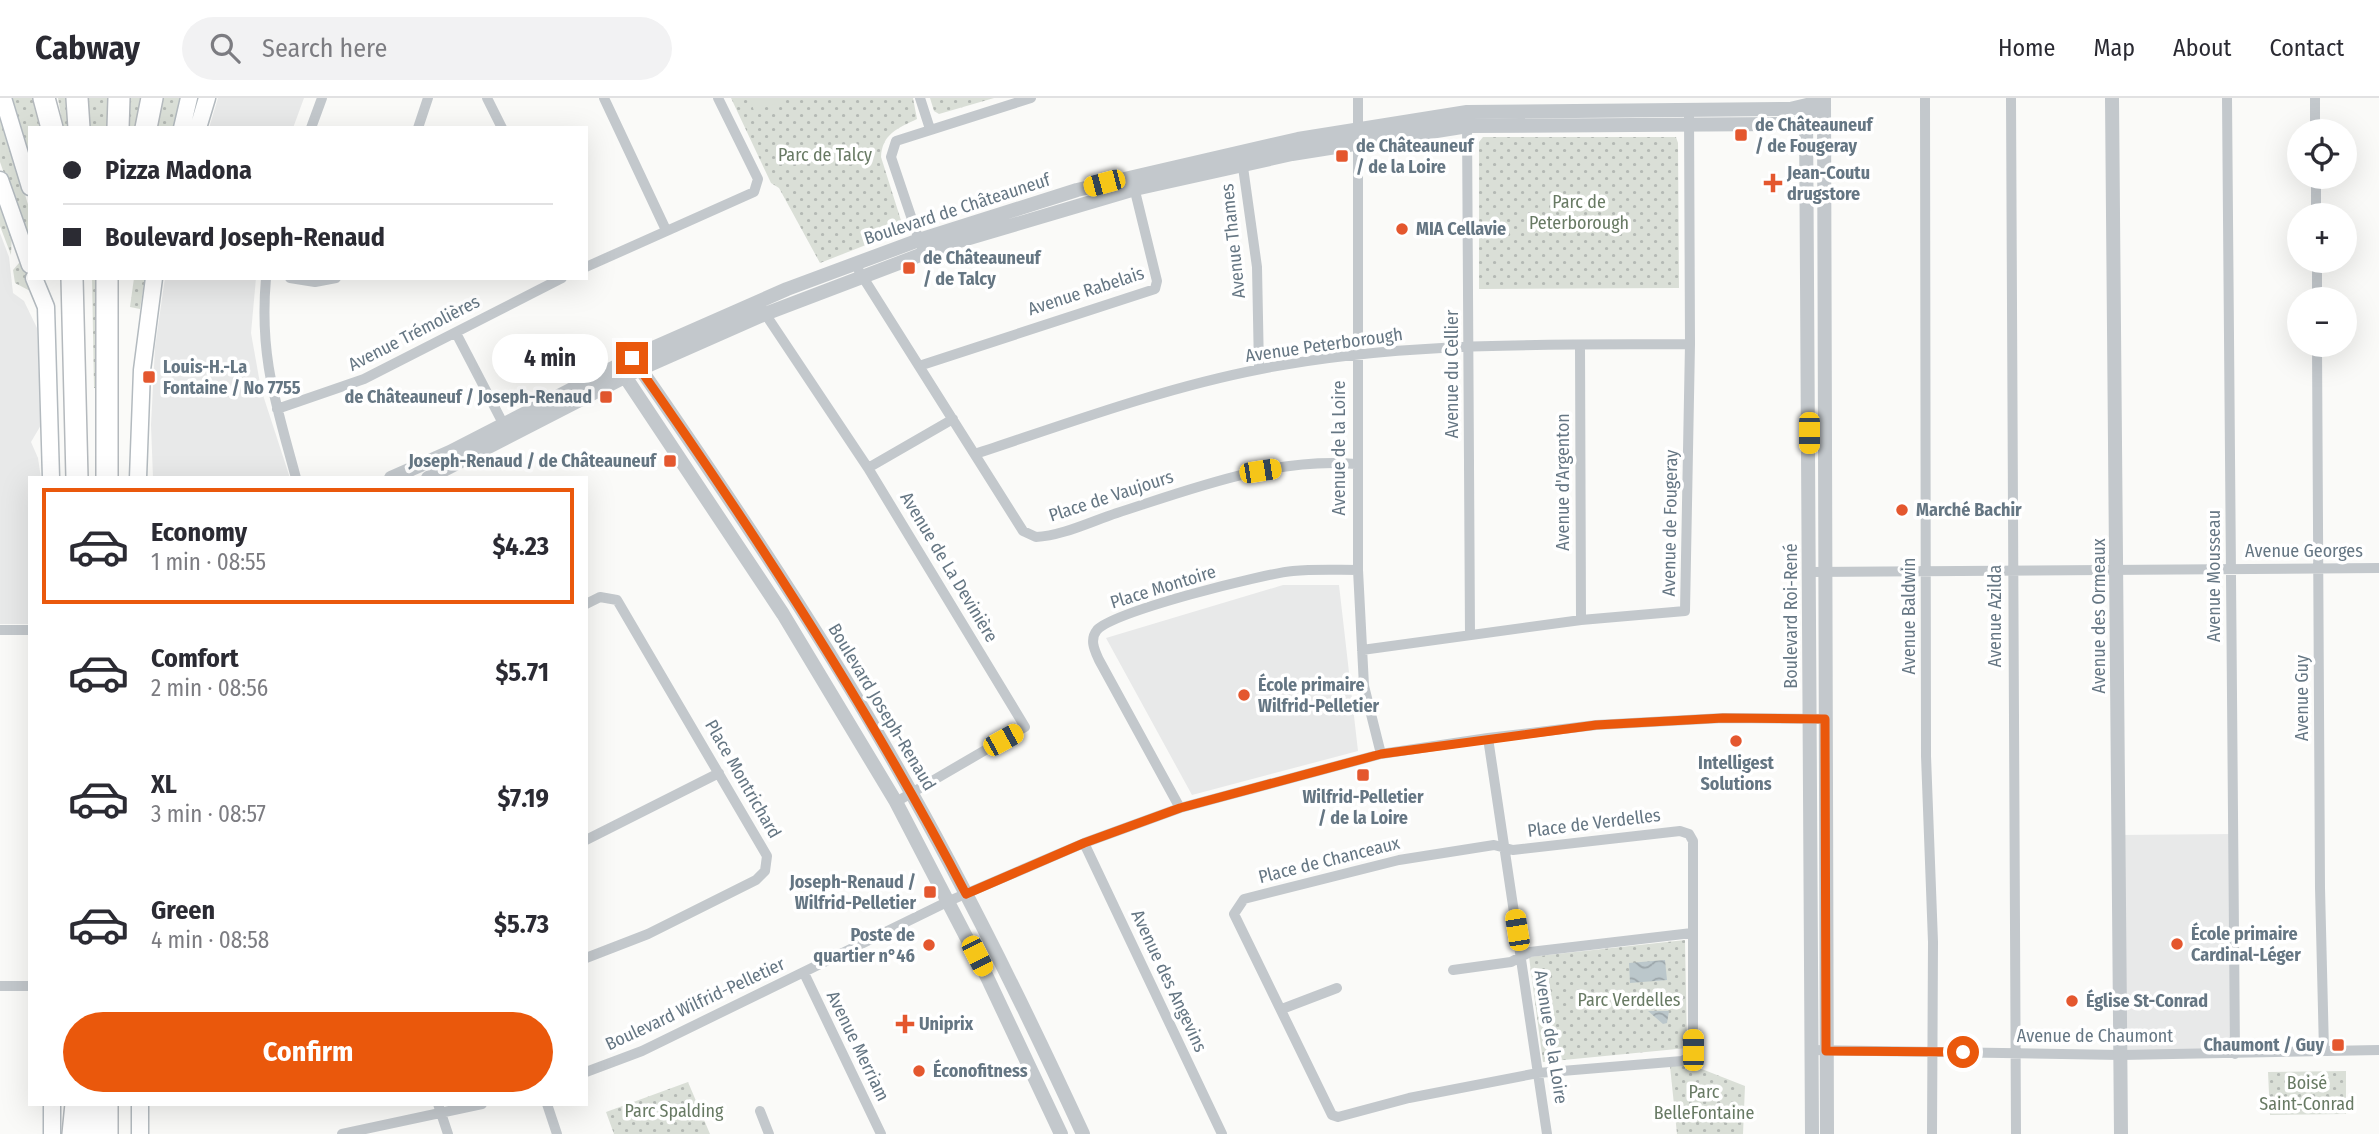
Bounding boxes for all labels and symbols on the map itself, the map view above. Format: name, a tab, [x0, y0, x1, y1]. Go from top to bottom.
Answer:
place label: de Châteauneuf / de Fougeray	[1755, 114, 1874, 157]
marker: de Châteauneuf / de Fougeray	[1733, 127, 1749, 143]
place label: de Châteauneuf / de la Loire	[1356, 135, 1475, 178]
park label: Parc de Talcy	[778, 144, 872, 166]
marker: de Châteauneuf / de la Loire	[1334, 148, 1350, 164]
place label: Jean-Coutu drugstore	[1786, 162, 1870, 205]
car	[1081, 167, 1128, 199]
street label: Boulevard de Châteauneuf	[861, 168, 1054, 249]
marker: Jean-Coutu drugstore	[1765, 175, 1781, 191]
street label: Avenue Thames	[1216, 182, 1250, 300]
park label: Parc de Peterborough	[1529, 191, 1629, 234]
place label: MIA Cellavie	[1416, 218, 1506, 240]
marker: MIA Cellavie	[1394, 221, 1410, 237]
place label: de Châteauneuf / de Talcy	[923, 247, 1042, 290]
marker: de Châteauneuf / de Talcy	[901, 260, 917, 276]
street label: Avenue Rabelais	[1025, 262, 1147, 320]
street label: Avenue Trémolières	[345, 290, 484, 376]
street label: Avenue du Cellier	[1441, 309, 1463, 438]
street label: Avenue Peterborough	[1244, 323, 1404, 367]
callout: 4 min	[492, 334, 608, 382]
route end	[616, 342, 648, 374]
place label: Louis-H.-La Fontaine / No 7755	[163, 356, 301, 399]
marker: Louis-H.-La Fontaine / No 7755	[141, 369, 157, 385]
street label: Avenue de la Loire	[1328, 380, 1350, 516]
place label: de Châteauneuf / Joseph-Renaud	[344, 386, 592, 408]
marker: de Châteauneuf / Joseph-Renaud	[598, 389, 614, 405]
car	[1799, 412, 1820, 454]
street label: Avenue d'Argenton	[1552, 413, 1574, 551]
place label: Joseph-Renaud / de Châteauneuf	[407, 450, 658, 472]
street label: Avenue de Fougeray	[1658, 450, 1682, 596]
marker: Joseph-Renaud / de Châteauneuf	[662, 453, 678, 469]
car	[1238, 457, 1283, 485]
street label: Place de Vaujours	[1046, 465, 1176, 527]
street label: Avenue de La Devinière	[895, 488, 1003, 646]
place label: Marché Bachir	[1916, 499, 2022, 521]
marker: Marché Bachir	[1894, 502, 1910, 518]
street label: Avenue Mousseau	[2203, 510, 2225, 642]
street label: Avenue des Ormeaux	[2088, 538, 2110, 694]
street label: Avenue Georges	[2245, 540, 2363, 562]
street label: Boulevard Roi-René	[1780, 543, 1802, 689]
street label: Avenue Baldwin	[1898, 558, 1920, 674]
street label: Place Montoire	[1108, 560, 1219, 613]
street label: Avenue Azilda	[1984, 565, 2006, 667]
street label: Boulevard Joseph-Renaud	[823, 620, 941, 794]
street label: Avenue Guy	[2291, 655, 2313, 741]
place label: École primaire Wilfrid-Pelletier	[1258, 673, 1380, 717]
marker: École primaire Wilfrid-Pelletier	[1236, 687, 1252, 703]
street label: Place Montrichard	[700, 716, 786, 842]
car	[980, 721, 1027, 759]
marker: Intelligest Solutions	[1728, 733, 1744, 749]
place label: Intelligest Solutions	[1698, 752, 1775, 795]
marker: Wilfrid-Pelletier / de la Loire	[1355, 767, 1371, 783]
place label: Wilfrid-Pelletier / de la Loire	[1302, 786, 1424, 829]
street label: Place de Verdelles	[1526, 804, 1662, 842]
street label: Place de Chanceaux	[1256, 832, 1402, 888]
place label: Joseph-Renaud / Wilfrid-Pelletier	[789, 871, 916, 914]
marker: Joseph-Renaud / Wilfrid-Pelletier	[922, 884, 938, 900]
street label: Avenue des Angevins	[1126, 906, 1212, 1056]
car	[1504, 908, 1531, 952]
place label: École primaire Cardinal-Léger	[2191, 922, 2301, 966]
place label: Poste de quartier n°46	[813, 924, 915, 967]
car	[959, 933, 996, 979]
marker: École primaire Cardinal-Léger	[2169, 936, 2185, 952]
marker: Poste de quartier n°46	[921, 937, 937, 953]
street label: Boulevard Wilfrid-Pelletier	[602, 952, 789, 1055]
street label: Avenue de la Loire	[1530, 969, 1572, 1106]
street label: Avenue Merriam	[822, 987, 894, 1105]
park label: Parc Verdelles	[1578, 989, 1681, 1011]
place label: Église St-Conrad	[2086, 989, 2208, 1012]
marker: Église St-Conrad	[2064, 993, 2080, 1009]
place label: Uniprix	[919, 1013, 974, 1035]
marker: Uniprix	[897, 1016, 913, 1032]
street label: Avenue de Chaumont	[2017, 1025, 2173, 1047]
car	[1683, 1029, 1704, 1071]
place label: Chaumont / Guy	[2203, 1034, 2324, 1056]
route start	[1947, 1036, 1979, 1068]
marker: Chaumont / Guy	[2330, 1037, 2346, 1053]
place label: Éconofitness	[933, 1059, 1028, 1082]
marker: Éconofitness	[911, 1063, 927, 1079]
park label: Boisé Saint-Conrad	[2259, 1072, 2355, 1115]
park label: Parc BelleFontaine	[1654, 1081, 1754, 1124]
park label: Parc Spalding	[625, 1100, 724, 1122]

